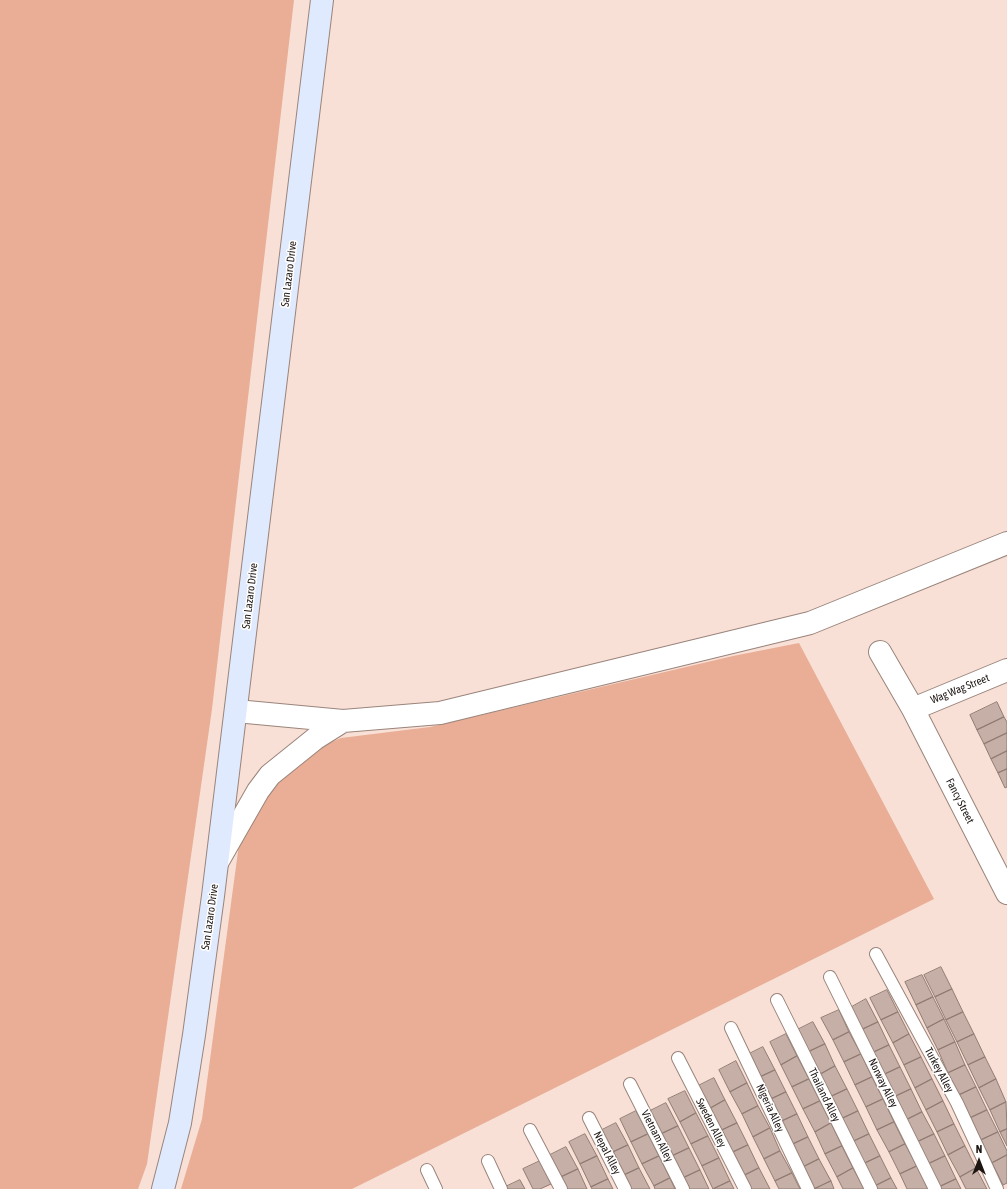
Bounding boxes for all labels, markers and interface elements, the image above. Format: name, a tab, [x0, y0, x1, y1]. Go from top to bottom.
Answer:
street label: San Lazaro Drive	[278, 240, 300, 308]
street label: San Lazaro Drive	[239, 562, 261, 630]
street label: Wag Wag Street	[929, 671, 991, 707]
street label: Fancy Street	[943, 776, 977, 826]
street label: San Lazaro Drive	[199, 883, 221, 951]
street label: Turkey Alley	[922, 1045, 956, 1095]
street label: Norway Alley	[865, 1056, 901, 1110]
street label: Thailand Alley	[805, 1066, 843, 1124]
street label: Nigeria Alley	[753, 1082, 787, 1134]
street label: Sweden Alley	[693, 1096, 729, 1150]
street label: Vietnam Alley	[638, 1108, 676, 1164]
street label: Nepal Alley	[591, 1129, 623, 1177]
north arrow	[959, 1141, 999, 1181]
text: N	[976, 1143, 982, 1155]

